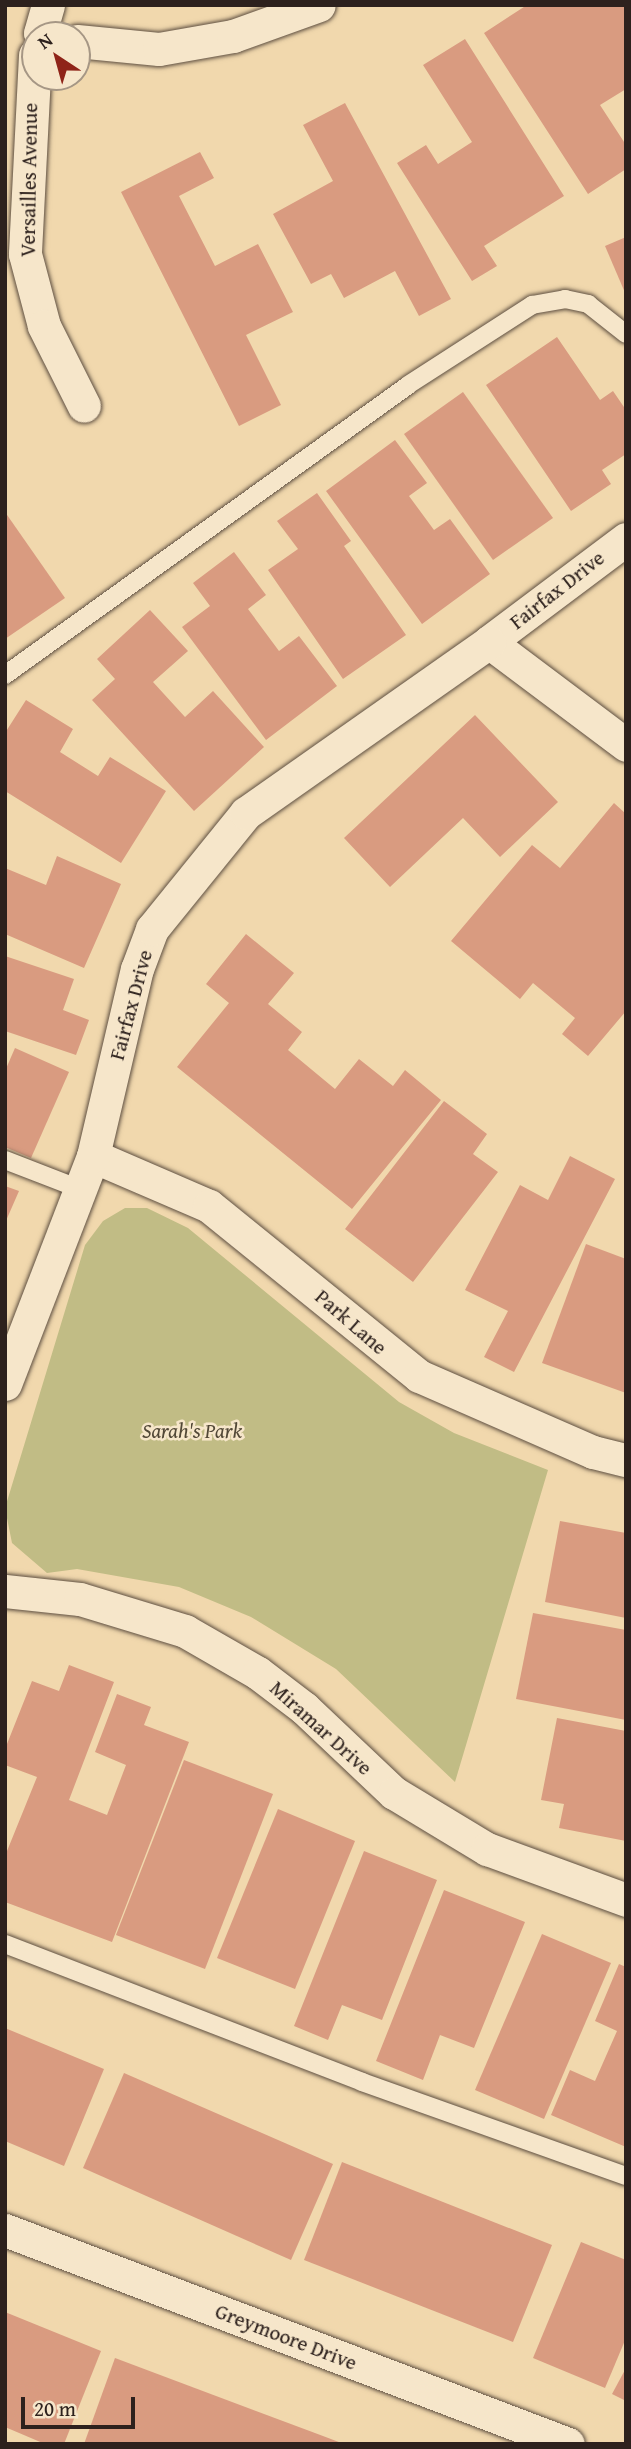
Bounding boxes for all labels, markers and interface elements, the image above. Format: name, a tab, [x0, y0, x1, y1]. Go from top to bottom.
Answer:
north arrow	[21, 21, 91, 91]
text: N	[31, 26, 58, 56]
street label: Versailles Avenue	[15, 103, 43, 257]
street label: Fairfax Drive	[505, 545, 609, 635]
street label: Fairfax Drive	[104, 947, 158, 1063]
street label: Park Lane	[310, 1284, 392, 1360]
park label: Sarah's Park	[142, 1418, 242, 1444]
street label: Miramar Drive	[265, 1675, 377, 1781]
street label: Greymoore Drive	[212, 2298, 360, 2376]
scale bar	[24, 2382, 138, 2426]
text: 20 m	[34, 2393, 76, 2424]

